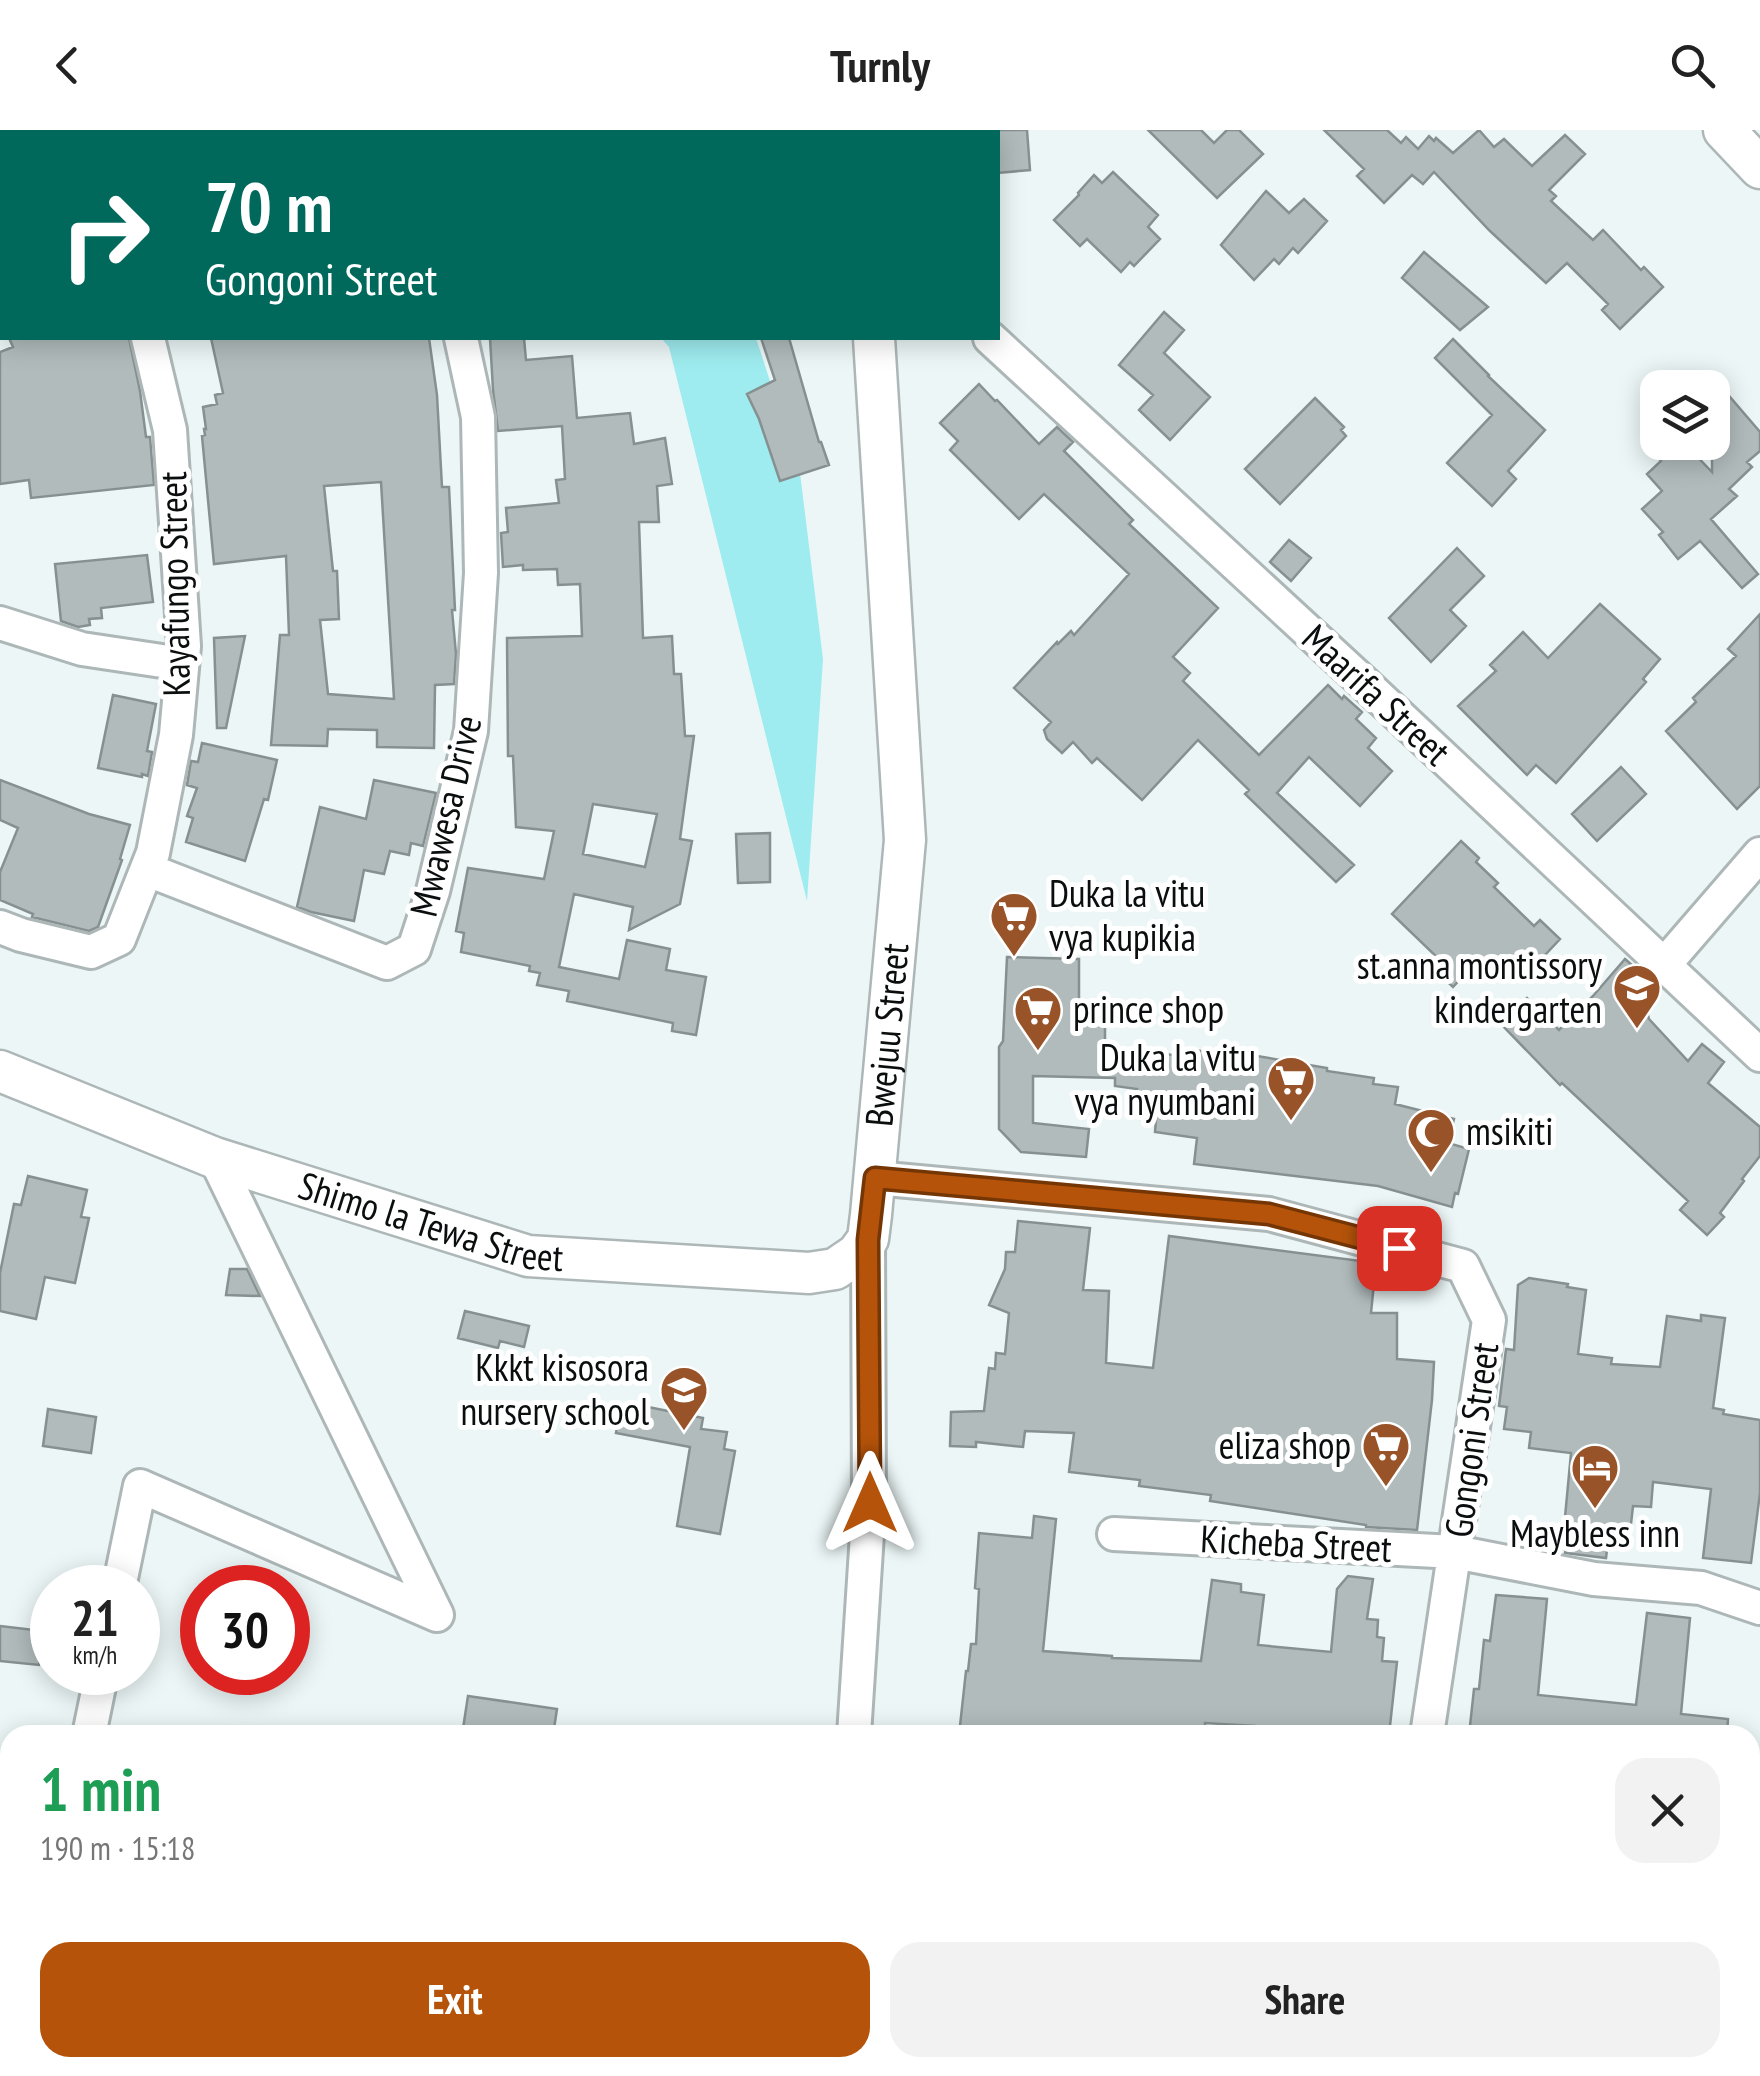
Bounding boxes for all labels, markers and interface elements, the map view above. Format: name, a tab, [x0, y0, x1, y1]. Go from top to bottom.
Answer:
text: Turnly	[830, 36, 930, 94]
icon: back	[40, 38, 95, 93]
icon: search	[1665, 38, 1720, 93]
text: 70 m	[205, 161, 333, 251]
icon: right	[40, 170, 170, 300]
text: Gongoni Street	[205, 249, 437, 307]
map controls	[1640, 370, 1730, 460]
button: layers	[1640, 370, 1730, 460]
street label: Kayafungo Street	[147, 471, 200, 697]
street label: Maarifa Street	[1293, 613, 1462, 775]
street label: Mwawesa Drive	[398, 710, 491, 921]
place label: Duka la vitu vya kupikia	[1049, 868, 1205, 961]
supermarket icon: Duka la vitu vya kupikia	[988, 890, 1040, 958]
place label: st.anna montissory kindergarten	[1357, 940, 1603, 1033]
street label: Bwejuu Street	[853, 941, 919, 1128]
school or university icon: st.anna montissory kindergarten	[1611, 962, 1663, 1030]
supermarket icon: prince shop	[1012, 984, 1064, 1052]
place label: prince shop	[1073, 984, 1224, 1033]
place label: Duka la vitu vya nyumbani	[1074, 1032, 1256, 1125]
supermarket icon: Duka la vitu vya nyumbani	[1265, 1054, 1317, 1122]
mosque icon: msikiti	[1405, 1106, 1457, 1174]
place label: msikiti	[1466, 1106, 1554, 1155]
street label: Shimo la Tewa Street	[293, 1160, 565, 1281]
pin	[1357, 1206, 1442, 1291]
icon: arrive	[1372, 1221, 1427, 1276]
street label: Gongoni Street	[1433, 1339, 1509, 1540]
place label: Kkkt kisosora nursery school	[460, 1342, 649, 1435]
school or university icon: Kkkt kisosora nursery school	[658, 1364, 710, 1432]
place label: eliza shop	[1219, 1420, 1351, 1469]
supermarket icon: eliza shop	[1360, 1420, 1412, 1488]
hotel icon: Maybless inn	[1569, 1442, 1621, 1510]
position arrow	[818, 1451, 922, 1555]
place label: Maybless inn	[1510, 1508, 1680, 1557]
street label: Kicheba Street	[1199, 1513, 1393, 1572]
speed limit sign: 30	[180, 1565, 310, 1695]
text: 21	[71, 1585, 119, 1650]
text: km/h	[73, 1639, 117, 1671]
text: 1 min	[40, 1750, 161, 1828]
button: close	[1615, 1758, 1720, 1863]
text: 190 m · 15:18	[40, 1827, 195, 1869]
button: Exit	[40, 1942, 870, 2057]
button: Share	[890, 1942, 1720, 2057]

